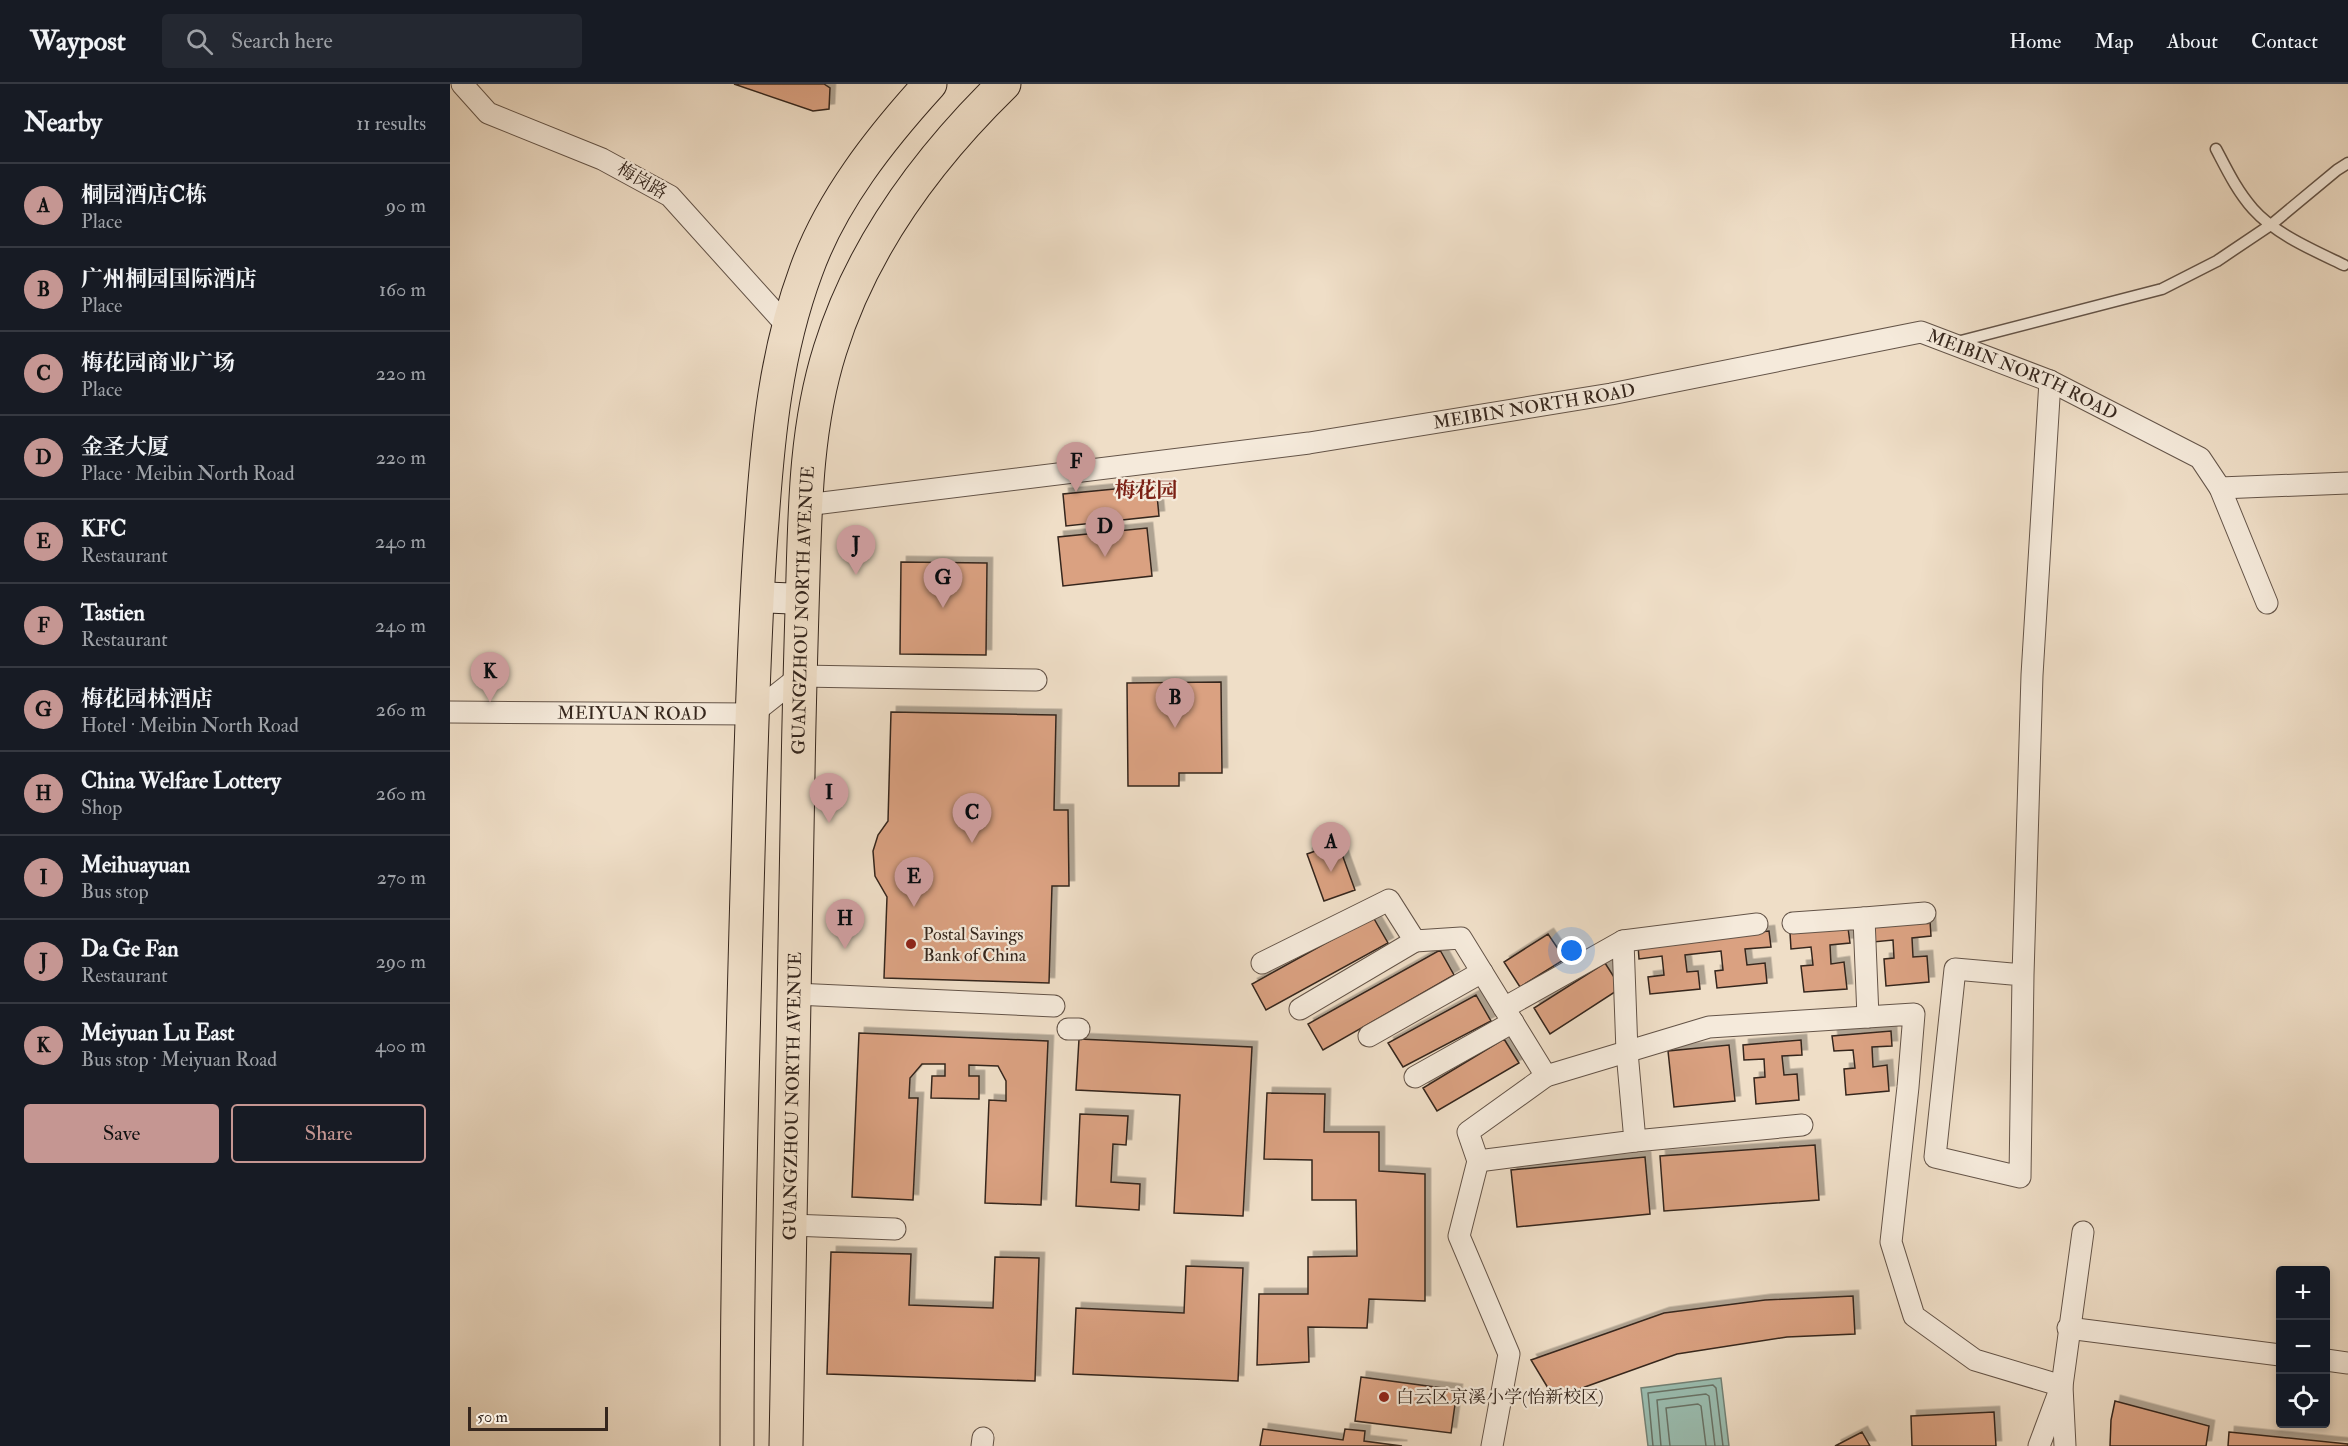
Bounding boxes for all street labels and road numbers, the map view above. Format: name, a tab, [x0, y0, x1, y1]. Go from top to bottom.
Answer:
street label: 梅岗路	[613, 158, 671, 204]
street label: MEIBIN NORTH ROAD	[1924, 324, 2121, 425]
street label: MEIBIN NORTH ROAD	[1431, 378, 1637, 434]
street label: GUANGZHOU NORTH AVENUE	[787, 465, 820, 755]
street label: MEIYUAN ROAD	[557, 701, 707, 725]
street label: GUANGZHOU NORTH AVENUE	[778, 952, 807, 1241]

